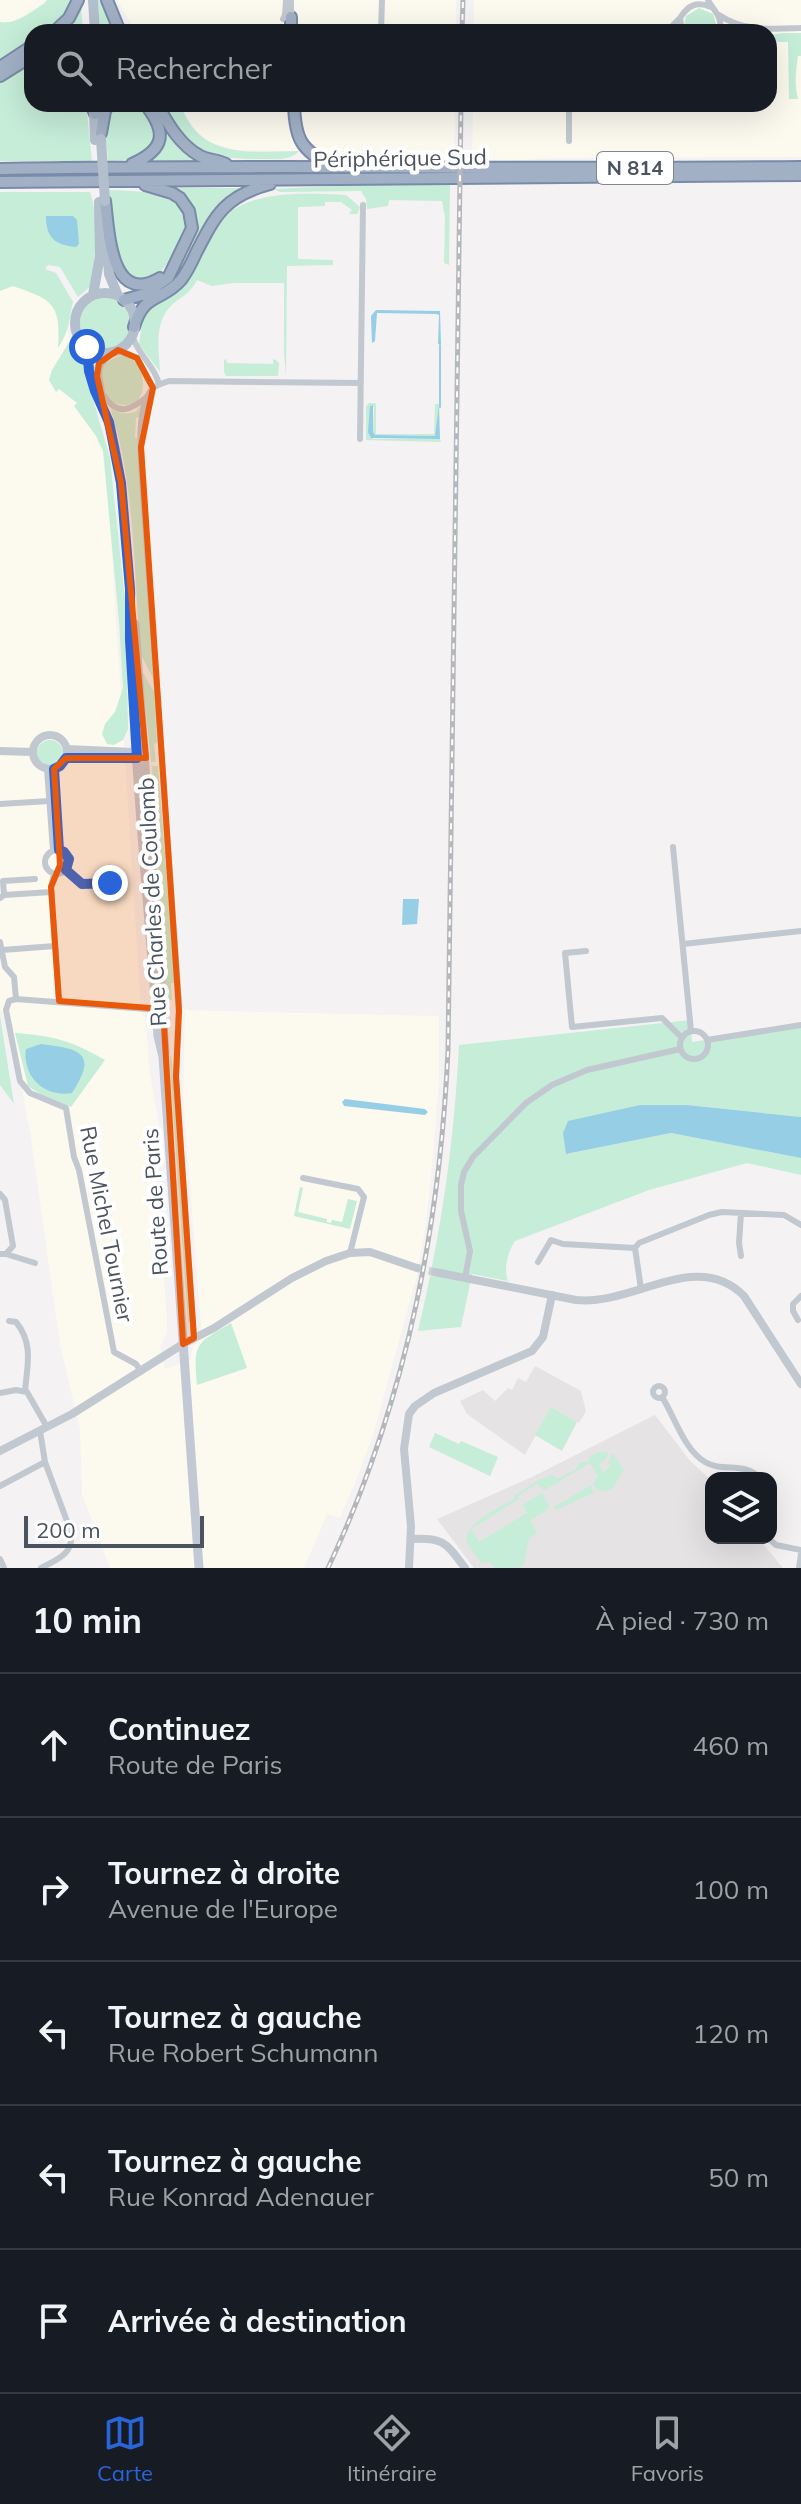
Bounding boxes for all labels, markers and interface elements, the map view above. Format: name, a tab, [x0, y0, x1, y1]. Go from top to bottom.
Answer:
search box	[24, 24, 777, 112]
icon: search	[52, 46, 96, 90]
text: Rechercher	[116, 49, 272, 87]
street label: Périphérique Sud	[313, 142, 487, 174]
road number: N 814	[597, 152, 673, 184]
route start	[69, 329, 105, 365]
street label: Rue Charles de Coulomb	[131, 777, 173, 1027]
route end	[92, 865, 128, 901]
street label: Rue Michel Tournier	[74, 1123, 140, 1325]
street label: Route de Paris	[136, 1127, 174, 1277]
map controls	[705, 1472, 777, 1544]
button: layers	[705, 1472, 777, 1544]
scale bar	[24, 1512, 204, 1548]
text: 200 m	[36, 1516, 101, 1544]
text: 10 min	[32, 1599, 142, 1642]
text: À pied · 730 m	[596, 1604, 769, 1637]
text: Continuez	[108, 1710, 251, 1748]
icon: ahead	[32, 1723, 76, 1767]
text: 460 m	[693, 1729, 769, 1762]
text: Route de Paris	[108, 1748, 282, 1781]
text: Tournez à droite	[108, 1854, 340, 1892]
icon: right	[32, 1867, 76, 1911]
text: 100 m	[693, 1873, 769, 1906]
text: Avenue de l'Europe	[108, 1892, 338, 1925]
text: Tournez à gauche	[108, 1998, 362, 2036]
icon: left	[32, 2011, 76, 2055]
text: 120 m	[693, 2017, 769, 2050]
text: Rue Robert Schumann	[108, 2036, 378, 2069]
text: Tournez à gauche	[108, 2142, 362, 2180]
icon: left	[32, 2155, 76, 2199]
text: 50 m	[708, 2161, 769, 2194]
text: Rue Konrad Adenauer	[108, 2180, 374, 2213]
icon: arrive	[32, 2299, 76, 2343]
text: Arrivée à destination	[108, 2302, 407, 2340]
tab: Carte	[97, 2411, 153, 2487]
tab: Itinéraire	[347, 2411, 437, 2487]
tab: Favoris	[631, 2411, 704, 2487]

